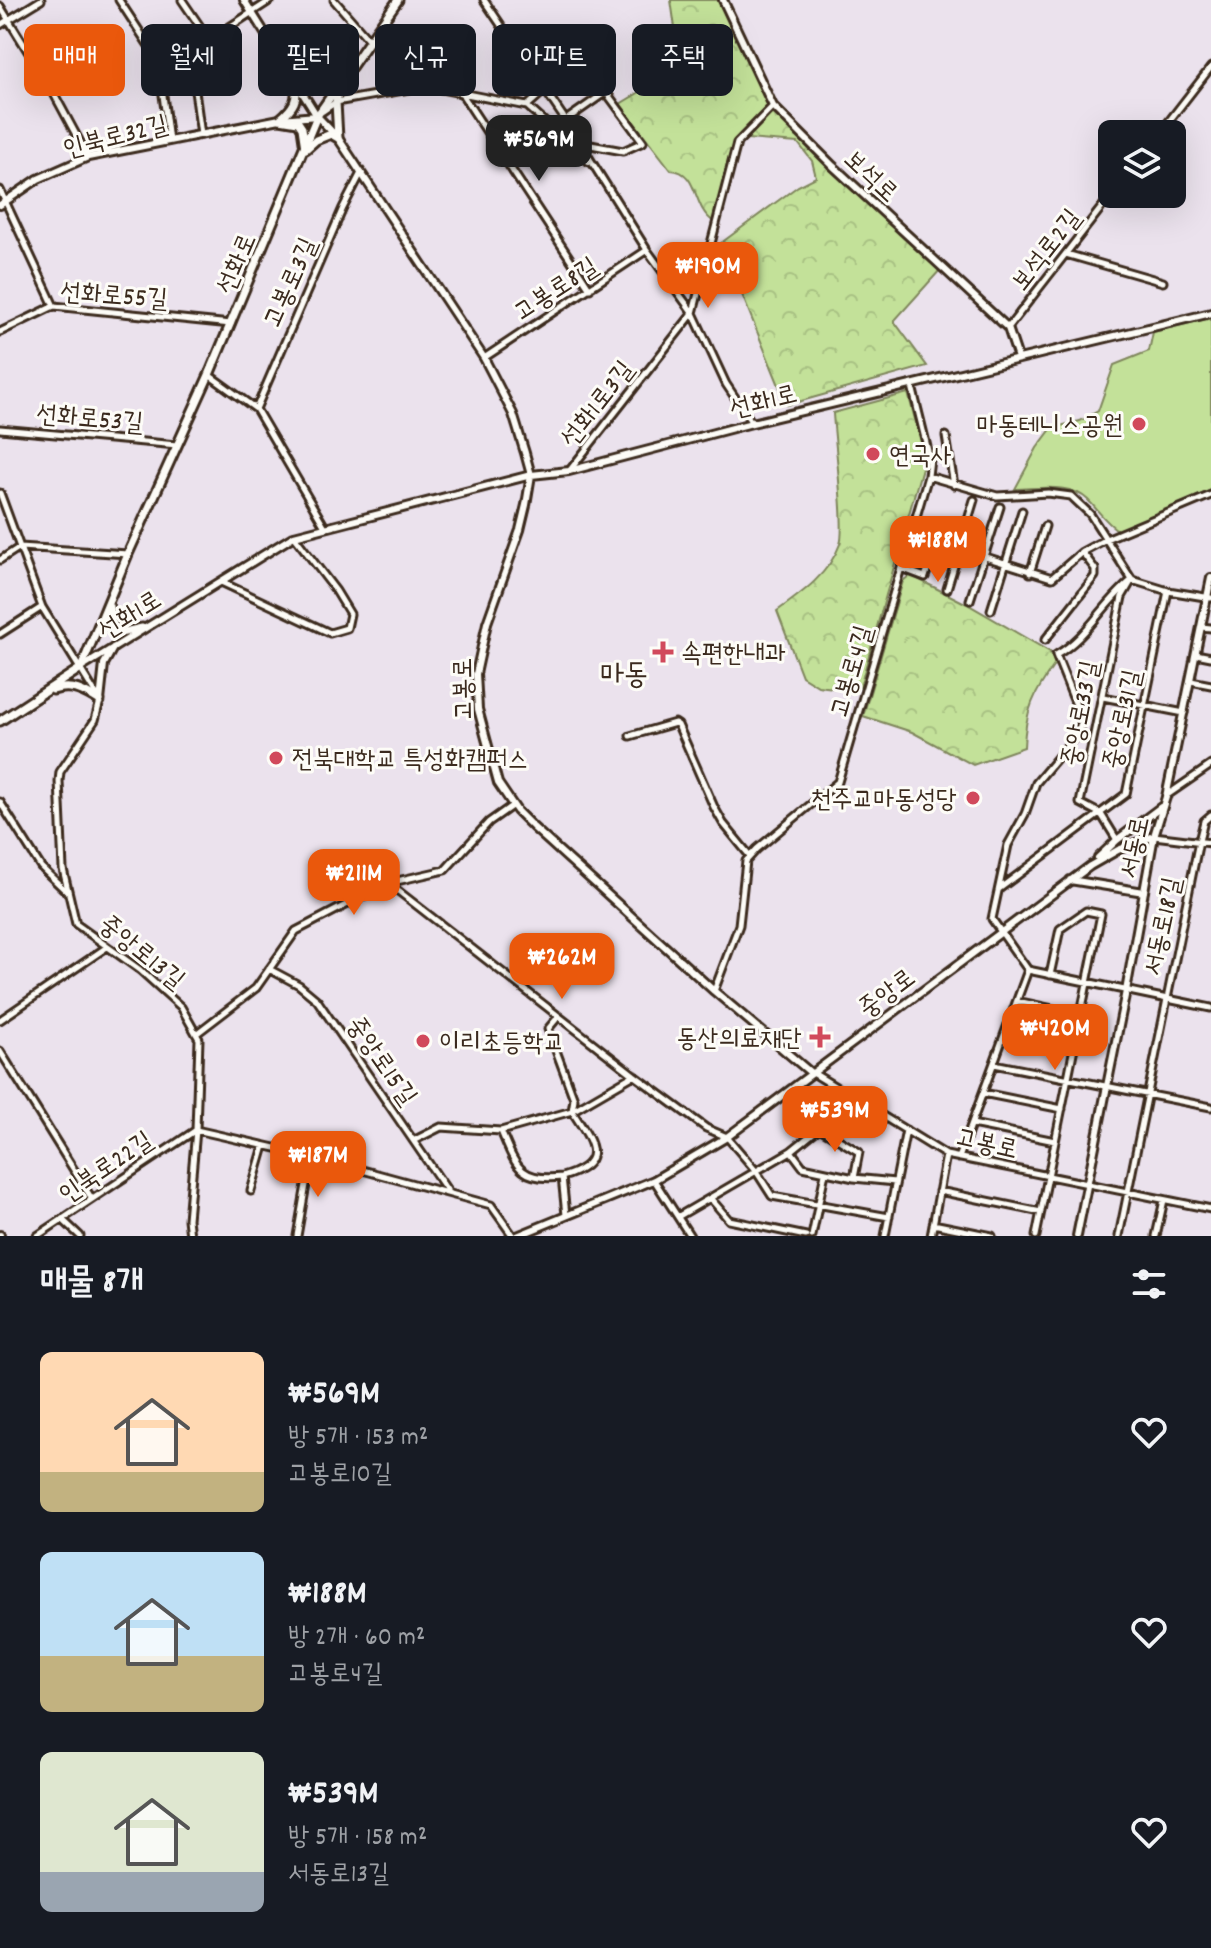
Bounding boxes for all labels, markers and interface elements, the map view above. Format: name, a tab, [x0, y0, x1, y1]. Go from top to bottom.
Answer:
chip: 매매	[24, 24, 125, 96]
chip: 월세	[141, 24, 242, 96]
chip: 필터	[258, 24, 359, 96]
chip: 신규	[375, 24, 476, 96]
chip: 아파트	[492, 24, 616, 96]
chip: 주택	[632, 24, 733, 96]
street label: 인북로32길	[60, 108, 172, 169]
pin: ₩569M	[483, 115, 595, 183]
map controls	[1098, 120, 1186, 208]
button: layers	[1098, 120, 1186, 208]
text: ₩569M	[504, 122, 574, 159]
street label: 보석로	[834, 143, 905, 212]
street label: 보석로2길	[1004, 202, 1092, 300]
street label: 선화로	[209, 228, 268, 300]
street label: 고봉로3길	[256, 232, 328, 334]
pin: ₩190M	[652, 242, 764, 310]
text: ₩190M	[675, 249, 741, 286]
street label: 고봉로8길	[507, 250, 607, 332]
street label: 선화로55길	[59, 275, 169, 320]
street label: 선화1로3길	[553, 354, 644, 456]
street label: 선화1로	[726, 377, 802, 430]
street label: 선화로53길	[35, 397, 145, 444]
place label: 마동테니스공원	[977, 409, 1123, 446]
marker: 마동테니스공원	[1130, 415, 1148, 433]
place label: 연국사	[889, 439, 952, 476]
marker: 연국사	[864, 445, 882, 463]
pin: ₩188M	[882, 516, 994, 584]
text: ₩188M	[908, 523, 968, 560]
street label: 선화1로	[92, 583, 170, 651]
street label: 고봉로4길	[823, 621, 884, 722]
place label: 속편한내과	[681, 637, 786, 674]
marker: 속편한내과	[652, 641, 674, 663]
district label: 마동	[600, 656, 648, 699]
street label: 고봉로	[446, 657, 485, 721]
street label: 중앙로33길	[1054, 658, 1111, 770]
street label: 중앙로31길	[1096, 666, 1153, 773]
place label: 전북대학교 특성화캠퍼스	[292, 743, 528, 780]
marker: 전북대학교 특성화캠퍼스	[267, 749, 285, 767]
place label: 천주교마동성당	[811, 783, 957, 820]
marker: 천주교마동성당	[964, 789, 982, 807]
street label: 서동로	[1112, 813, 1161, 882]
pin: ₩211M	[298, 849, 410, 917]
text: ₩211M	[326, 856, 382, 893]
street label: 서동로18길	[1136, 874, 1193, 979]
street label: 중앙로13길	[90, 908, 192, 1000]
pin: ₩262M	[506, 933, 618, 1001]
text: ₩262M	[527, 940, 597, 977]
street label: 중앙로	[852, 961, 924, 1028]
pin: ₩420M	[999, 1004, 1111, 1072]
street label: 중앙로15길	[336, 1010, 424, 1114]
text: ₩420M	[1020, 1011, 1090, 1048]
place label: 동산의료재단	[676, 1022, 802, 1059]
place label: 이리초등학교	[439, 1026, 565, 1063]
marker: 동산의료재단	[809, 1026, 831, 1048]
marker: 이리초등학교	[414, 1032, 432, 1050]
pin: ₩539M	[779, 1086, 891, 1154]
text: ₩539M	[800, 1093, 870, 1130]
street label: 고봉로	[951, 1120, 1021, 1170]
street label: 인북로22길	[52, 1124, 161, 1214]
pin: ₩187M	[262, 1131, 374, 1199]
text: ₩187M	[288, 1138, 348, 1175]
text: 매물 8개	[40, 1260, 144, 1309]
icon: filters	[1127, 1262, 1171, 1306]
text: ₩569M	[288, 1371, 380, 1420]
icon: home	[104, 1384, 200, 1480]
icon: heart	[1127, 1410, 1171, 1454]
text: 방 5개 · 153 m²	[288, 1420, 428, 1457]
text: 고봉로10길	[288, 1457, 392, 1494]
text: ₩188M	[288, 1571, 367, 1620]
icon: home	[104, 1584, 200, 1680]
icon: heart	[1127, 1610, 1171, 1654]
text: 방 2개 · 60 m²	[288, 1620, 425, 1657]
text: 고봉로4길	[288, 1657, 382, 1694]
text: ₩539M	[288, 1771, 378, 1820]
icon: home	[104, 1784, 200, 1880]
icon: heart	[1127, 1810, 1171, 1854]
text: 방 5개 · 158 m²	[288, 1820, 427, 1857]
text: 서동로13길	[288, 1857, 389, 1894]

